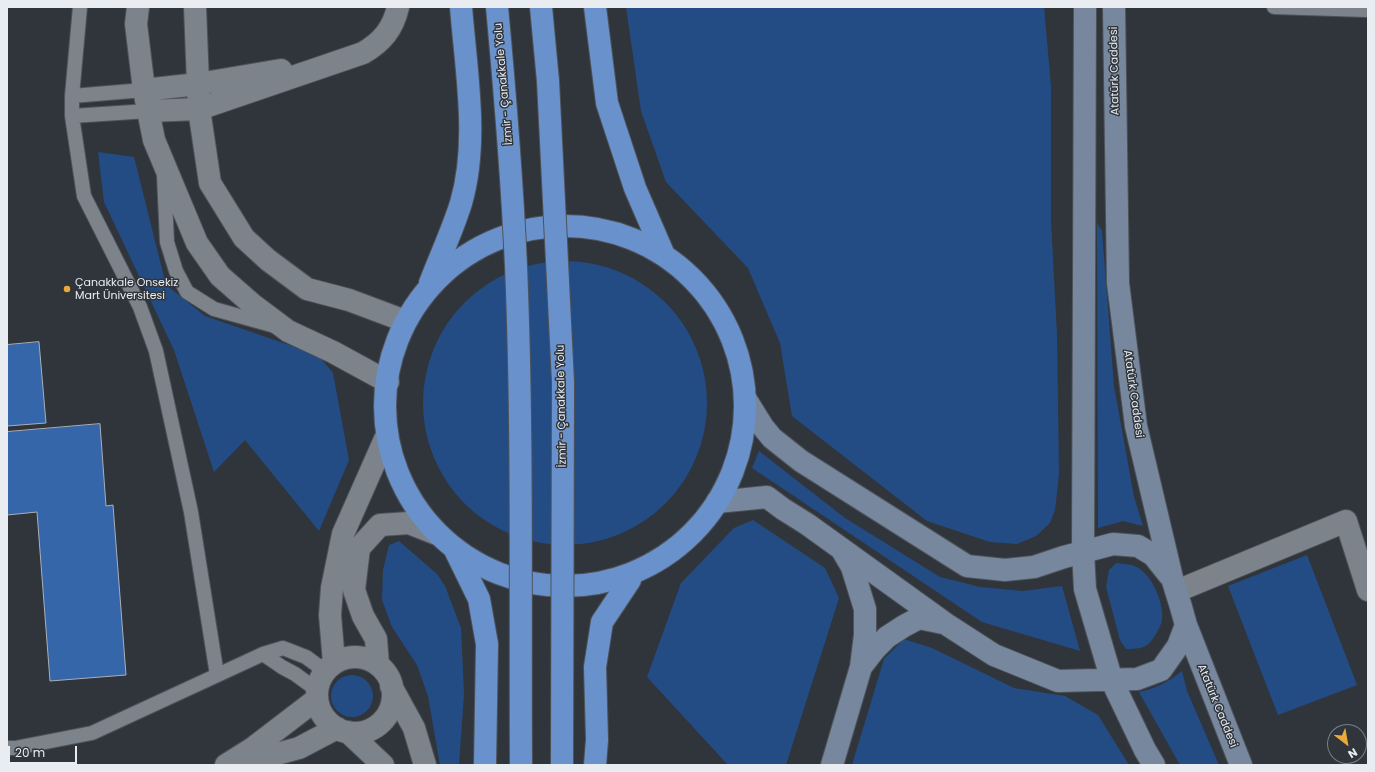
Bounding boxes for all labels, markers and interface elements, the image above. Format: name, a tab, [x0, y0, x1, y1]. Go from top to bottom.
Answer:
street label: İzmir - Çanakkale Yolu	[492, 22, 516, 146]
street label: Atatürk Caddesi	[1108, 27, 1122, 115]
place label: Çanakkale Onsekiz Mart Üniversitesi	[75, 276, 178, 302]
marker: Çanakkale Onsekiz Mart Üniversitesi	[62, 284, 72, 294]
street label: İzmir - Çanakkale Yolu	[554, 345, 570, 467]
street label: Atatürk Caddesi	[1120, 349, 1146, 439]
street label: Atatürk Caddesi	[1194, 662, 1240, 750]
north arrow	[1327, 724, 1367, 764]
scale bar	[10, 738, 79, 764]
text: 20 m	[15, 744, 45, 761]
text: N	[1345, 744, 1360, 762]

